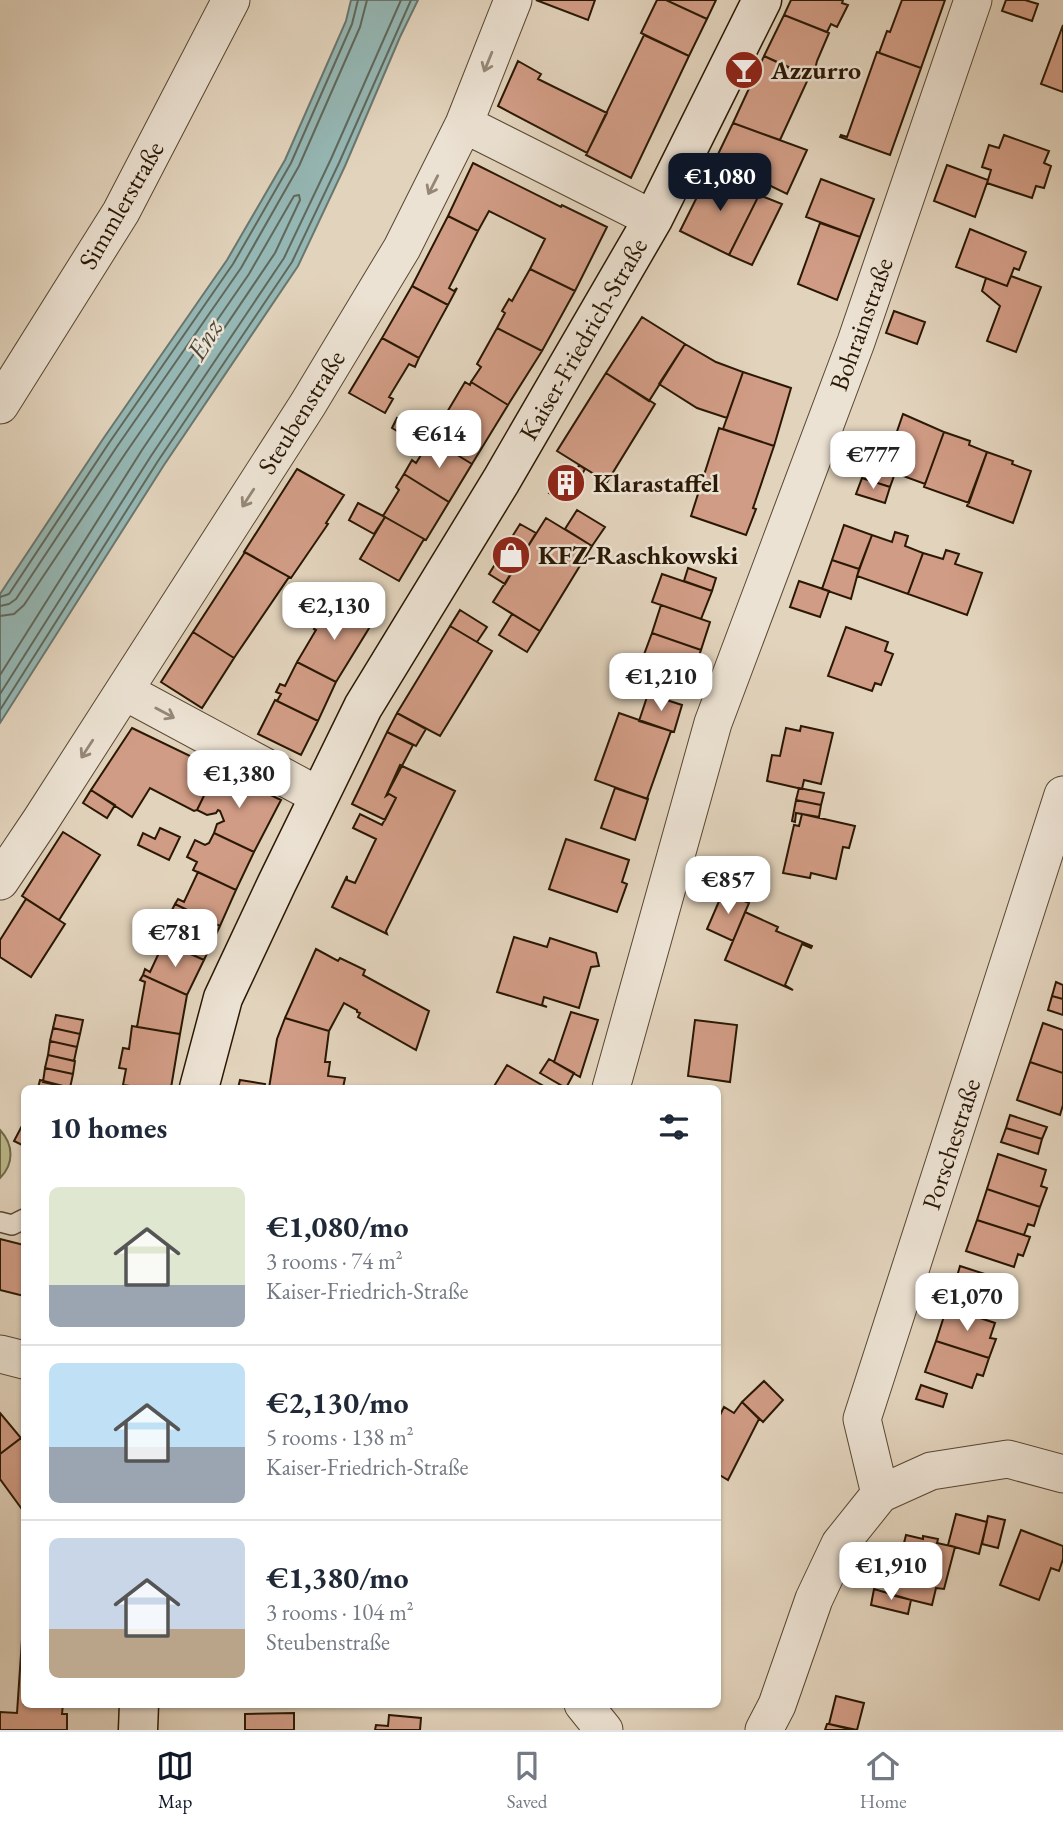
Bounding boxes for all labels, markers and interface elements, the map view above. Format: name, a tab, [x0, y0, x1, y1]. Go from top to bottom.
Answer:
bar icon: Azzurro	[723, 49, 765, 91]
one-way arrow	[481, 51, 494, 73]
place label: Azzurro	[770, 53, 861, 87]
street label: Simmlerstraße	[71, 135, 171, 275]
pin: €1,080	[663, 154, 777, 213]
text: €1,080	[684, 161, 756, 191]
one-way arrow	[426, 175, 440, 195]
street label: Kaiser-Friedrich-Straße	[511, 231, 655, 447]
street label: Bohrainstraße	[821, 253, 901, 395]
water label: Enz	[177, 311, 231, 367]
street label: Steubenstraße	[249, 344, 353, 480]
pin: €614	[398, 410, 480, 470]
text: €614	[412, 418, 466, 448]
pin: €777	[832, 432, 914, 491]
text: €777	[846, 439, 900, 469]
building icon: Klarastaffel	[545, 462, 587, 504]
place label: Klarastaffel	[593, 466, 719, 500]
one-way arrow	[240, 488, 255, 507]
shop icon: KFZ-Raschkowski	[490, 534, 532, 576]
place label: KFZ-Raschkowski	[538, 538, 739, 572]
pin: €2,130	[277, 582, 391, 642]
text: €2,130	[298, 590, 370, 620]
pin: €1,210	[604, 654, 718, 713]
text: €1,210	[625, 661, 697, 691]
one-way arrow	[154, 707, 175, 720]
one-way arrow	[80, 738, 94, 758]
pin: €1,380	[182, 750, 296, 810]
text: €1,380	[203, 758, 275, 788]
pin: €857	[687, 856, 769, 916]
text: €857	[701, 864, 755, 894]
pin: €781	[134, 909, 216, 969]
text: €781	[148, 917, 202, 947]
street label: Porschestraße	[914, 1074, 988, 1214]
text: 10 homes	[49, 1108, 167, 1147]
icon: filters	[655, 1108, 693, 1146]
text: €1,080/mo	[266, 1207, 409, 1246]
icon: home	[105, 1215, 189, 1299]
text: 3 rooms · 74 m²	[266, 1246, 403, 1276]
pin: €1,070	[910, 1274, 1024, 1333]
text: Kaiser-Friedrich-Straße	[266, 1276, 469, 1306]
text: €1,070	[931, 1281, 1003, 1311]
text: €2,130/mo	[266, 1383, 409, 1422]
icon: home	[105, 1391, 189, 1475]
text: 5 rooms · 138 m²	[266, 1422, 414, 1452]
text: Kaiser-Friedrich-Straße	[266, 1452, 469, 1482]
pin: €1,910	[834, 1542, 948, 1602]
text: €1,910	[855, 1550, 927, 1580]
text: €1,380/mo	[266, 1558, 409, 1597]
icon: home	[105, 1566, 189, 1650]
text: 3 rooms · 104 m²	[266, 1597, 414, 1627]
text: Steubenstraße	[266, 1627, 390, 1657]
tab: Map	[156, 1747, 194, 1814]
tab: Saved	[507, 1747, 547, 1814]
tab: Home	[860, 1747, 907, 1814]

